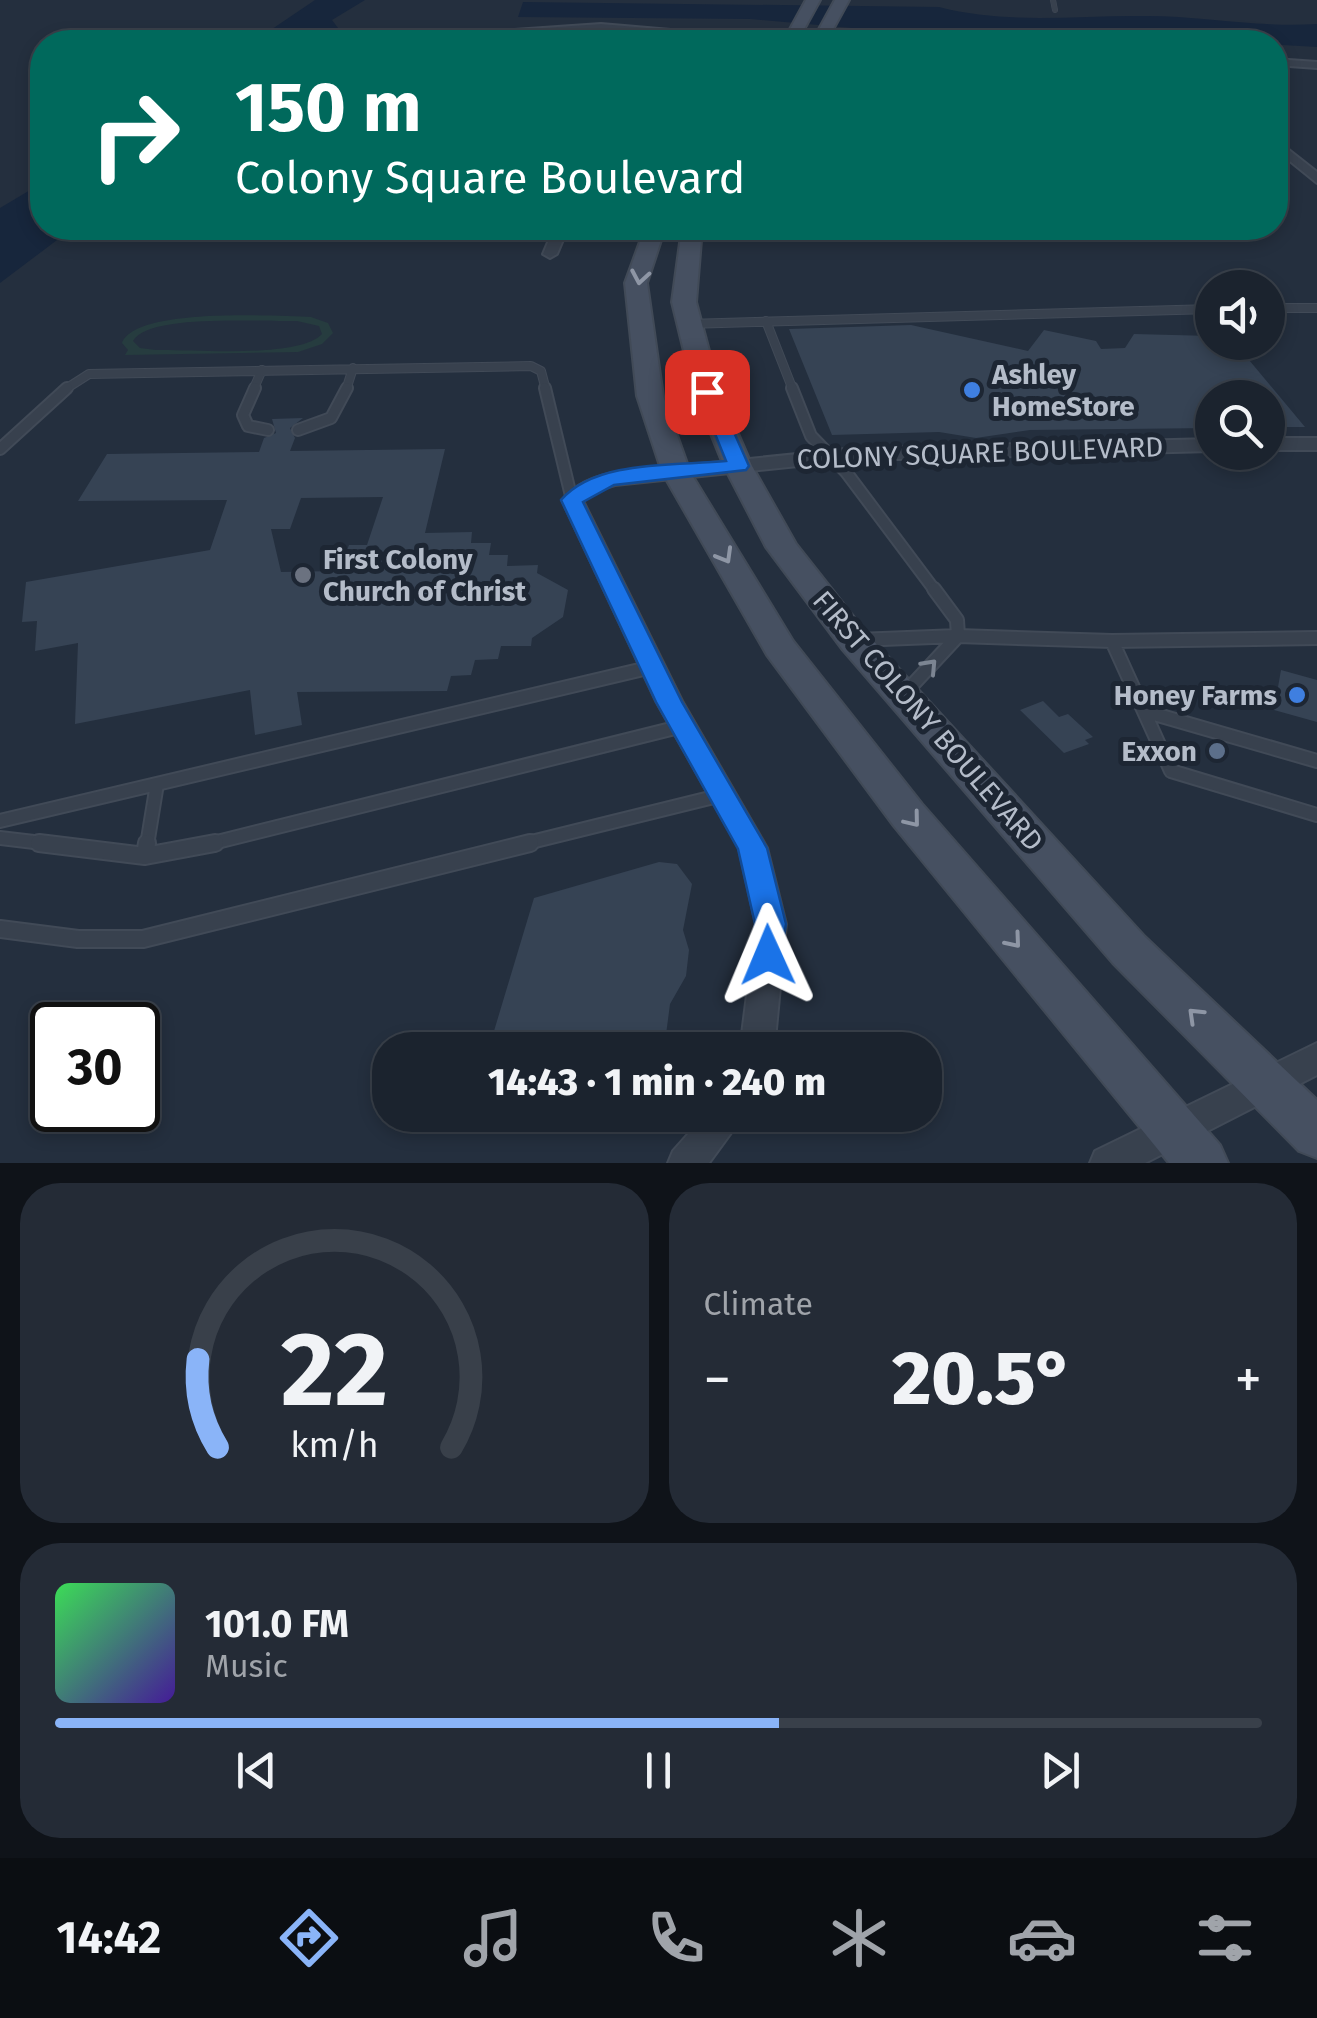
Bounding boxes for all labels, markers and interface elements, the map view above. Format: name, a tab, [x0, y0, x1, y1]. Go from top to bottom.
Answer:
text: 150 m	[235, 66, 422, 150]
icon: right	[70, 70, 200, 200]
text: Colony Square Boulevard	[235, 151, 745, 205]
one-way arrow	[630, 269, 651, 285]
map controls	[1195, 270, 1285, 470]
button: sound	[1195, 270, 1285, 360]
pin	[665, 350, 750, 435]
place label: Ashley HomeStore	[991, 358, 1135, 423]
icon: arrive	[680, 365, 735, 420]
marker: Ashley HomeStore	[961, 379, 983, 401]
button: search	[1195, 380, 1285, 470]
street label: COLONY SQUARE BOULEVARD	[796, 430, 1164, 476]
place label: First Colony Church of Christ	[323, 543, 527, 608]
one-way arrow	[713, 545, 732, 563]
marker: First Colony Church of Christ	[292, 564, 314, 586]
street label: FIRST COLONY BOULEVARD	[806, 584, 1050, 858]
one-way arrow	[918, 659, 936, 678]
place label: Honey Farms	[1114, 679, 1277, 712]
marker: Honey Farms	[1286, 684, 1308, 706]
place label: Exxon	[1121, 735, 1197, 768]
marker: Exxon	[1206, 740, 1228, 762]
one-way arrow	[901, 809, 919, 827]
position arrow	[716, 903, 820, 1007]
one-way arrow	[1002, 929, 1020, 947]
speed limit sign: 30	[30, 1002, 160, 1132]
one-way arrow	[1189, 1009, 1207, 1027]
text: 14:43 · 1 min · 240 m	[488, 1059, 826, 1105]
text: Climate	[704, 1285, 813, 1323]
text: 22	[280, 1308, 388, 1433]
text: 20.5°	[892, 1334, 1074, 1424]
text: −	[704, 1347, 731, 1413]
text: +	[1235, 1347, 1262, 1413]
text: km/h	[290, 1424, 378, 1466]
text: 101.0 FM	[205, 1601, 349, 1647]
text: Music	[205, 1647, 288, 1685]
icon: previous	[229, 1743, 284, 1798]
icon: pause	[631, 1743, 686, 1798]
icon: next	[1033, 1743, 1088, 1798]
icon: directions	[274, 1903, 344, 1973]
icon: music	[458, 1903, 528, 1973]
icon: phone	[641, 1903, 711, 1973]
icon: climate	[824, 1903, 894, 1973]
icon: car	[1007, 1903, 1077, 1973]
icon: filters	[1190, 1903, 1260, 1973]
text: 14:42	[57, 1911, 161, 1965]

